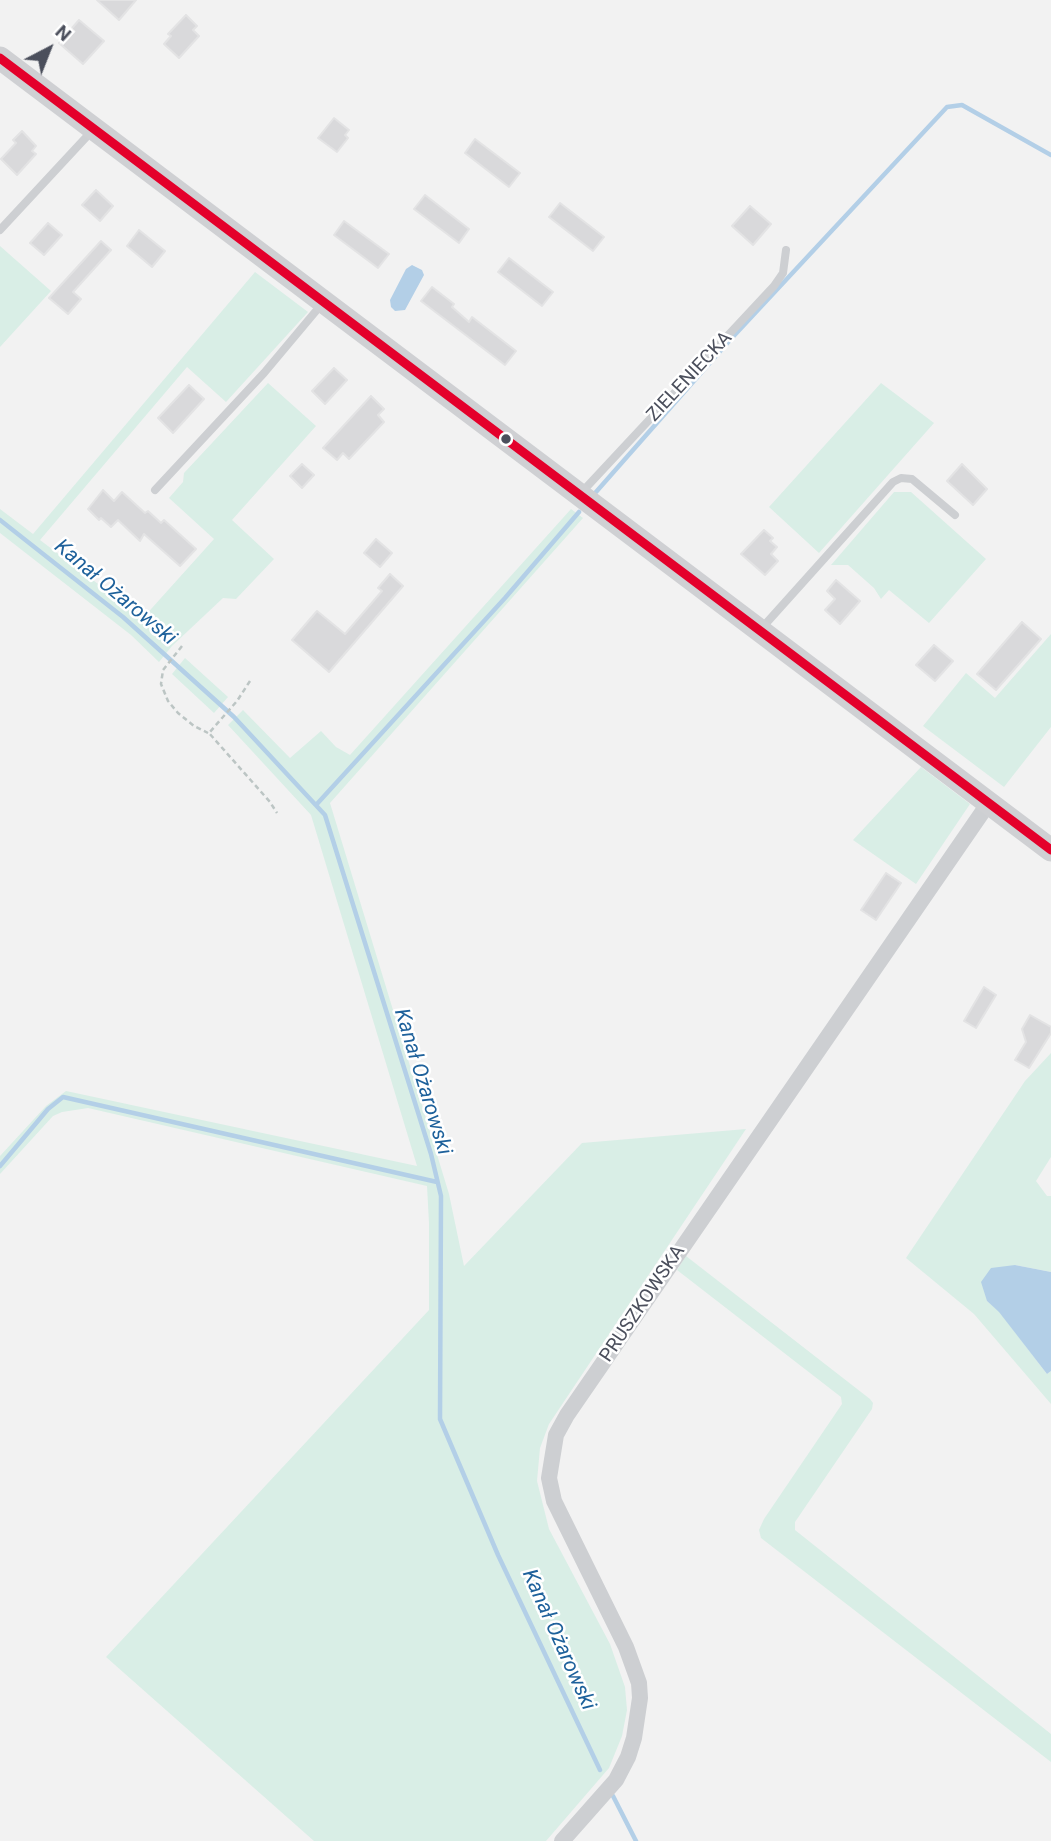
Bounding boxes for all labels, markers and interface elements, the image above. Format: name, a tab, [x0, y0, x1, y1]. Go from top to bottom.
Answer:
north arrow	[14, 14, 84, 84]
text: N	[51, 20, 76, 46]
street label: ZIELENIECKA	[643, 327, 737, 427]
unlabelled marker	[499, 432, 513, 446]
water label: Kanał Ożarowski	[49, 535, 181, 651]
water label: Kanał Ożarowski	[388, 1006, 456, 1158]
street label: PRUSZKOWSKA	[596, 1241, 690, 1367]
water label: Kanał Ożarowski	[516, 1566, 600, 1714]

